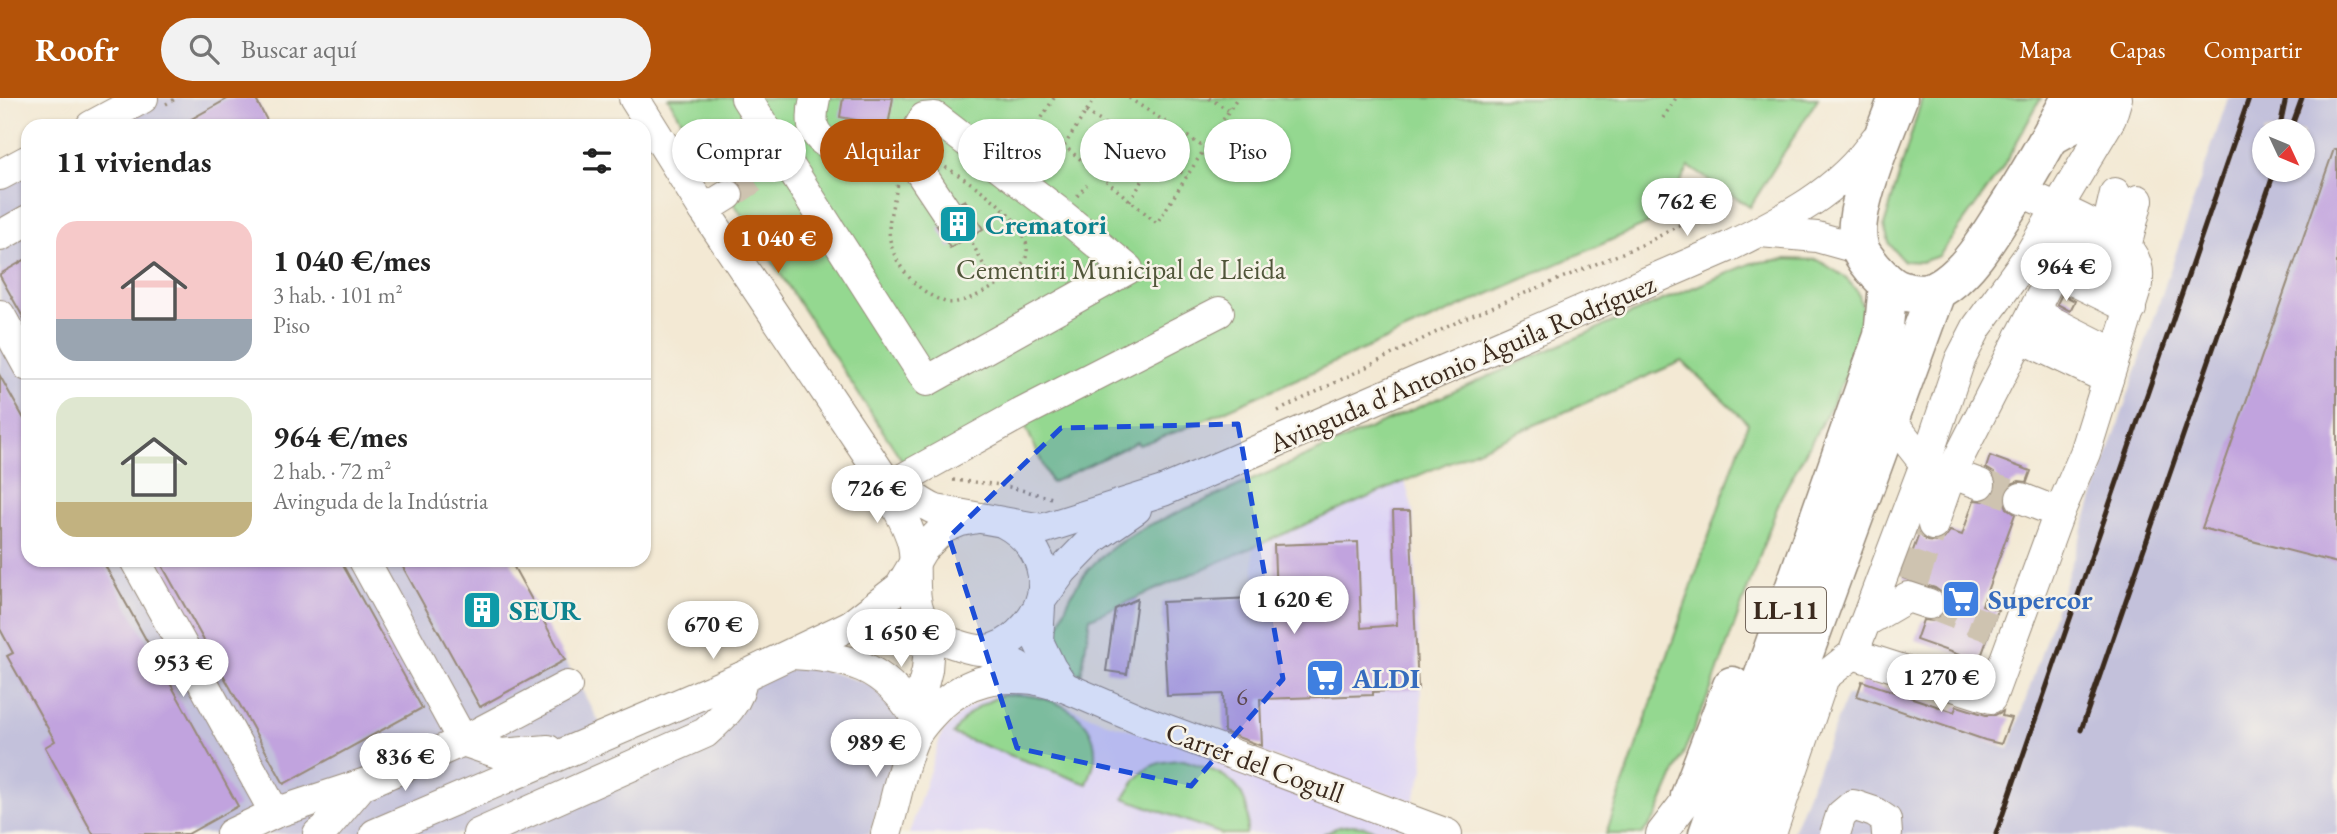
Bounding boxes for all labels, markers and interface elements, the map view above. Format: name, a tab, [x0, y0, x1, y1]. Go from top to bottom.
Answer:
search box	[161, 18, 651, 81]
text: Roofr	[35, 28, 119, 71]
icon: search	[185, 30, 223, 68]
text: Buscar aquí	[241, 32, 357, 66]
text: Mapa	[2019, 34, 2071, 65]
text: Capas	[2109, 34, 2165, 65]
text: Compartir	[2203, 34, 2302, 65]
chip: Comprar	[672, 119, 806, 182]
chip: Alquilar	[820, 119, 944, 182]
chip: Filtros	[958, 119, 1066, 182]
chip: Nuevo	[1080, 119, 1190, 182]
chip: Piso	[1204, 119, 1291, 182]
north arrow	[2252, 119, 2315, 182]
map controls	[2252, 119, 2315, 182]
text: 11 viviendas	[56, 142, 212, 181]
icon: filters	[578, 142, 616, 180]
pin: 762 €	[1638, 178, 1736, 238]
text: 762 €	[1658, 186, 1716, 216]
building icon: Crematori	[937, 203, 979, 245]
place label: Crematori	[985, 206, 1107, 242]
pin: 1 040 €	[713, 216, 843, 275]
text: 1 040 €	[740, 223, 816, 253]
text: 1 040 €/mes	[273, 241, 431, 280]
pin: 964 €	[2017, 244, 2115, 303]
icon: home	[112, 249, 196, 333]
park label: Cementiri Municipal de Lleida	[956, 251, 1287, 287]
text: 964 €	[2037, 251, 2095, 281]
street label: Avinguda d'Antonio Águila Rodríguez	[1263, 265, 1661, 461]
text: 3 hab. · 101 m²	[273, 280, 403, 310]
text: Piso	[273, 310, 310, 340]
text: 964 €/mes	[273, 417, 408, 456]
icon: home	[112, 425, 196, 509]
text: 2 hab. · 72 m²	[273, 456, 392, 486]
pin: 726 €	[828, 466, 926, 525]
text: 726 €	[848, 473, 906, 503]
text: Avinguda de la Indústria	[273, 486, 488, 516]
pin: 1 620 €	[1229, 576, 1359, 636]
supermarket icon: Supercor	[1940, 578, 1982, 620]
place label: Supercor	[1988, 581, 2093, 617]
text: 1 620 €	[1256, 584, 1332, 614]
road number: LL-11	[1746, 588, 1826, 632]
building icon: SEUR	[461, 589, 503, 631]
place label: SEUR	[509, 592, 582, 628]
pin: 670 €	[664, 602, 762, 661]
text: 670 €	[684, 609, 742, 639]
pin: 1 650 €	[836, 610, 966, 669]
text: 1 650 €	[863, 617, 939, 647]
pin: 953 €	[134, 640, 232, 699]
text: 953 €	[154, 647, 212, 677]
pin: 1 270 €	[1876, 654, 2006, 714]
supermarket icon: ALDI	[1304, 657, 1346, 699]
place label: ALDI	[1351, 660, 1420, 696]
text: 1 270 €	[1903, 662, 1979, 692]
house number: 6	[1236, 681, 1248, 712]
street label: Carrer del Cogull	[1161, 713, 1349, 811]
pin: 989 €	[827, 720, 925, 779]
text: 989 €	[847, 727, 905, 757]
pin: 836 €	[356, 734, 454, 793]
text: 836 €	[376, 741, 434, 771]

